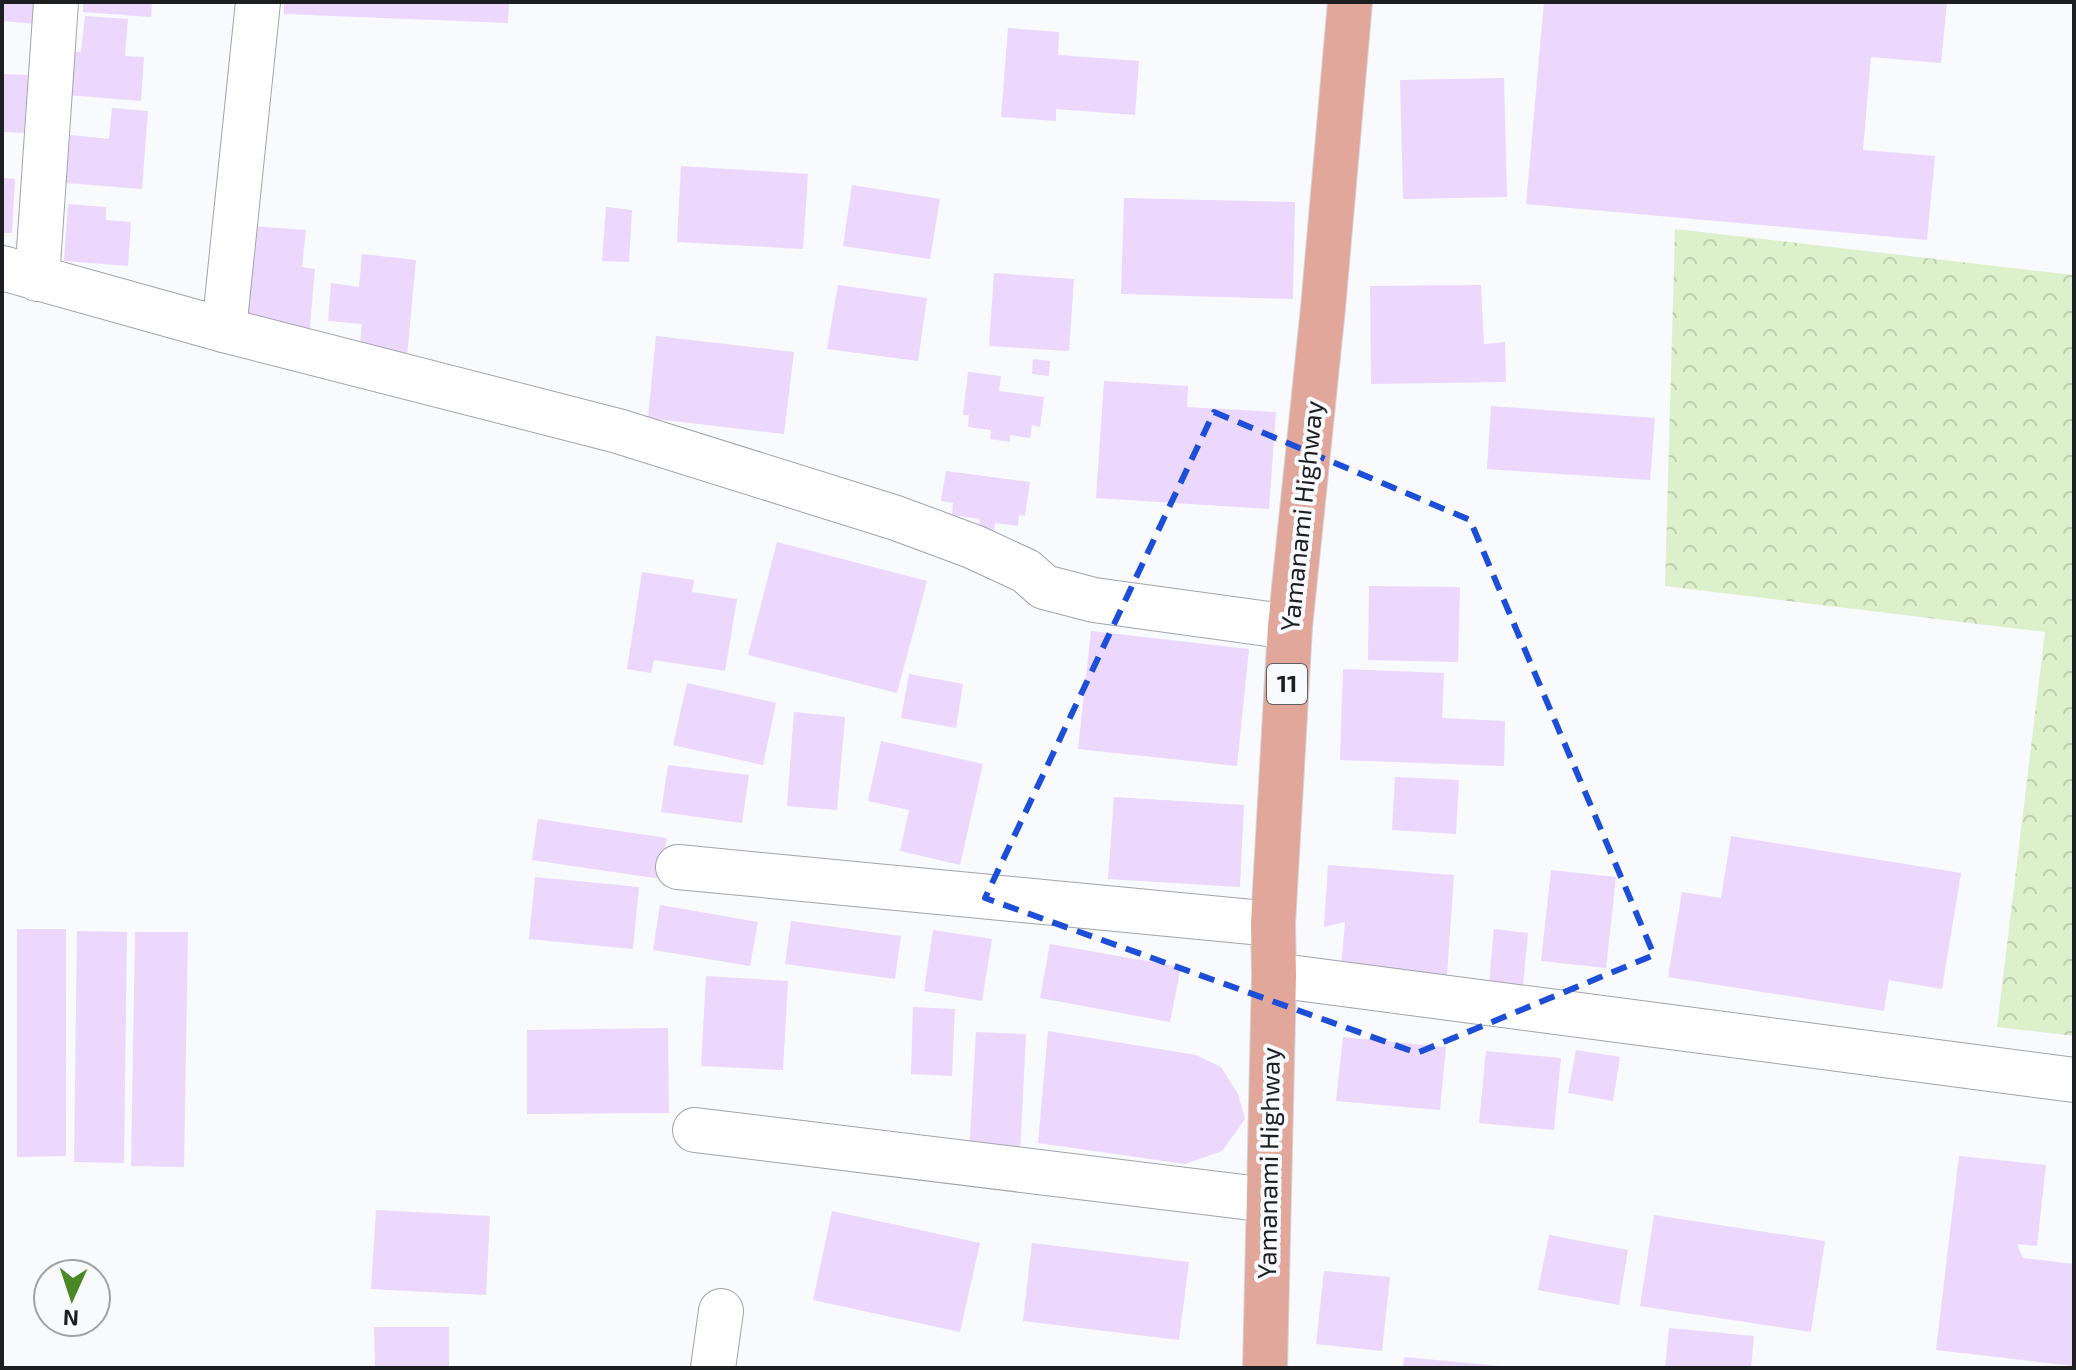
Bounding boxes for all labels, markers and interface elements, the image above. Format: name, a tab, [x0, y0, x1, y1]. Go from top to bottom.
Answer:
street label: Yamanami Highway	[1273, 399, 1328, 633]
road number: 11	[1267, 664, 1307, 704]
street label: Yamanami Highway	[1250, 1047, 1285, 1279]
north arrow	[32, 1258, 112, 1338]
text: N	[62, 1306, 80, 1332]

